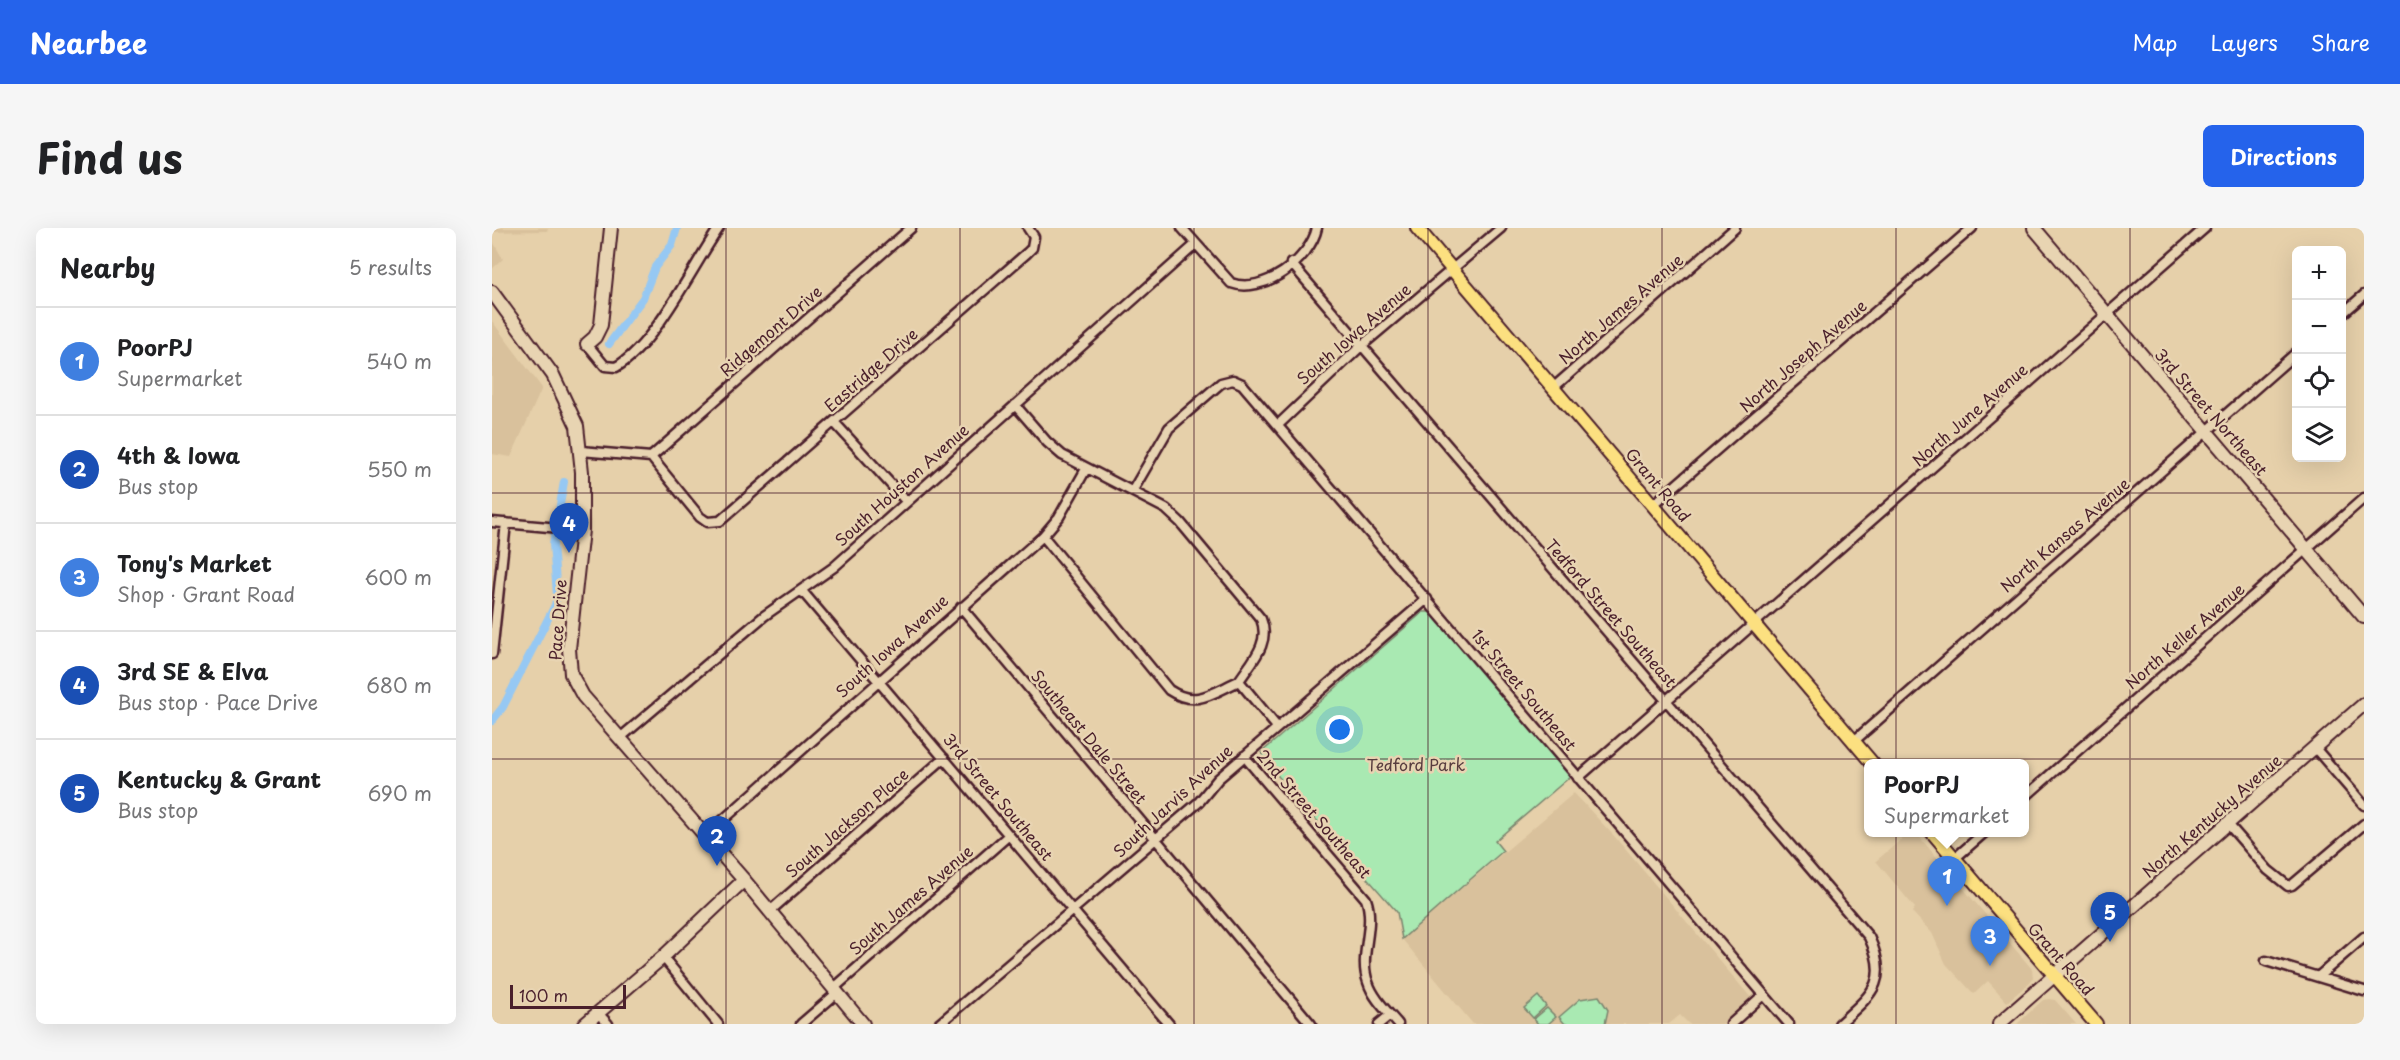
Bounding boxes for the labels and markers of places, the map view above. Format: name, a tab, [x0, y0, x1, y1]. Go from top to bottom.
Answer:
pin: 4	[550, 504, 589, 553]
pin: 2	[698, 816, 736, 866]
pin: 1	[1928, 856, 1966, 906]
pin: 5	[2090, 892, 2130, 942]
pin: 3	[1970, 916, 2010, 966]

